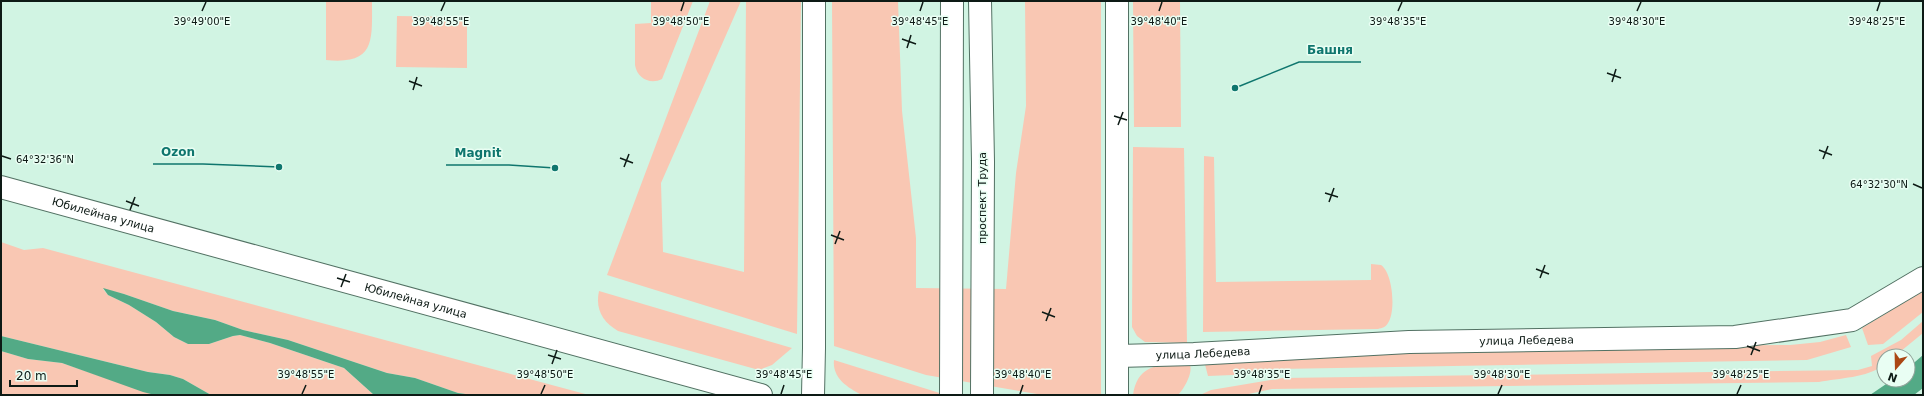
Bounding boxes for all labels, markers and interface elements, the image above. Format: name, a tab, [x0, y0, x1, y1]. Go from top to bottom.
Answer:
text: 39°49'00"E	[174, 16, 230, 27]
text: 39°48'55"E	[413, 16, 469, 27]
text: 39°48'50"E	[653, 16, 709, 27]
text: 39°48'45"E	[892, 16, 948, 27]
text: 39°48'40"E	[1131, 16, 1187, 27]
text: 39°48'35"E	[1370, 16, 1426, 27]
text: 39°48'30"E	[1609, 16, 1665, 27]
text: 39°48'25"E	[1849, 16, 1905, 27]
callout: Башня	[1299, 38, 1361, 62]
text: Башня	[1307, 43, 1353, 57]
callout: Ozon	[153, 140, 203, 164]
callout: Magnit	[446, 141, 509, 165]
text: Ozon	[161, 145, 195, 159]
text: Magnit	[454, 146, 502, 160]
street label: проспект Труда	[976, 152, 989, 244]
text: 64°32'36"N	[16, 154, 74, 165]
text: 64°32'30"N	[1850, 179, 1908, 190]
street label: Юбилейная улица	[50, 195, 156, 235]
street label: Юбилейная улица	[363, 280, 469, 321]
street label: улица Лебедева	[1479, 333, 1574, 347]
street label: улица Лебедева	[1155, 344, 1251, 362]
north arrow	[1876, 348, 1916, 388]
scale bar	[10, 362, 77, 388]
text: 20 m	[16, 369, 47, 383]
text: 39°48'55"E	[278, 369, 334, 380]
text: 39°48'50"E	[517, 369, 573, 380]
text: 39°48'45"E	[756, 369, 812, 380]
text: 39°48'40"E	[995, 369, 1051, 380]
text: 39°48'35"E	[1234, 369, 1290, 380]
text: 39°48'30"E	[1474, 369, 1530, 380]
text: 39°48'25"E	[1713, 369, 1769, 380]
text: N	[1886, 369, 1899, 385]

